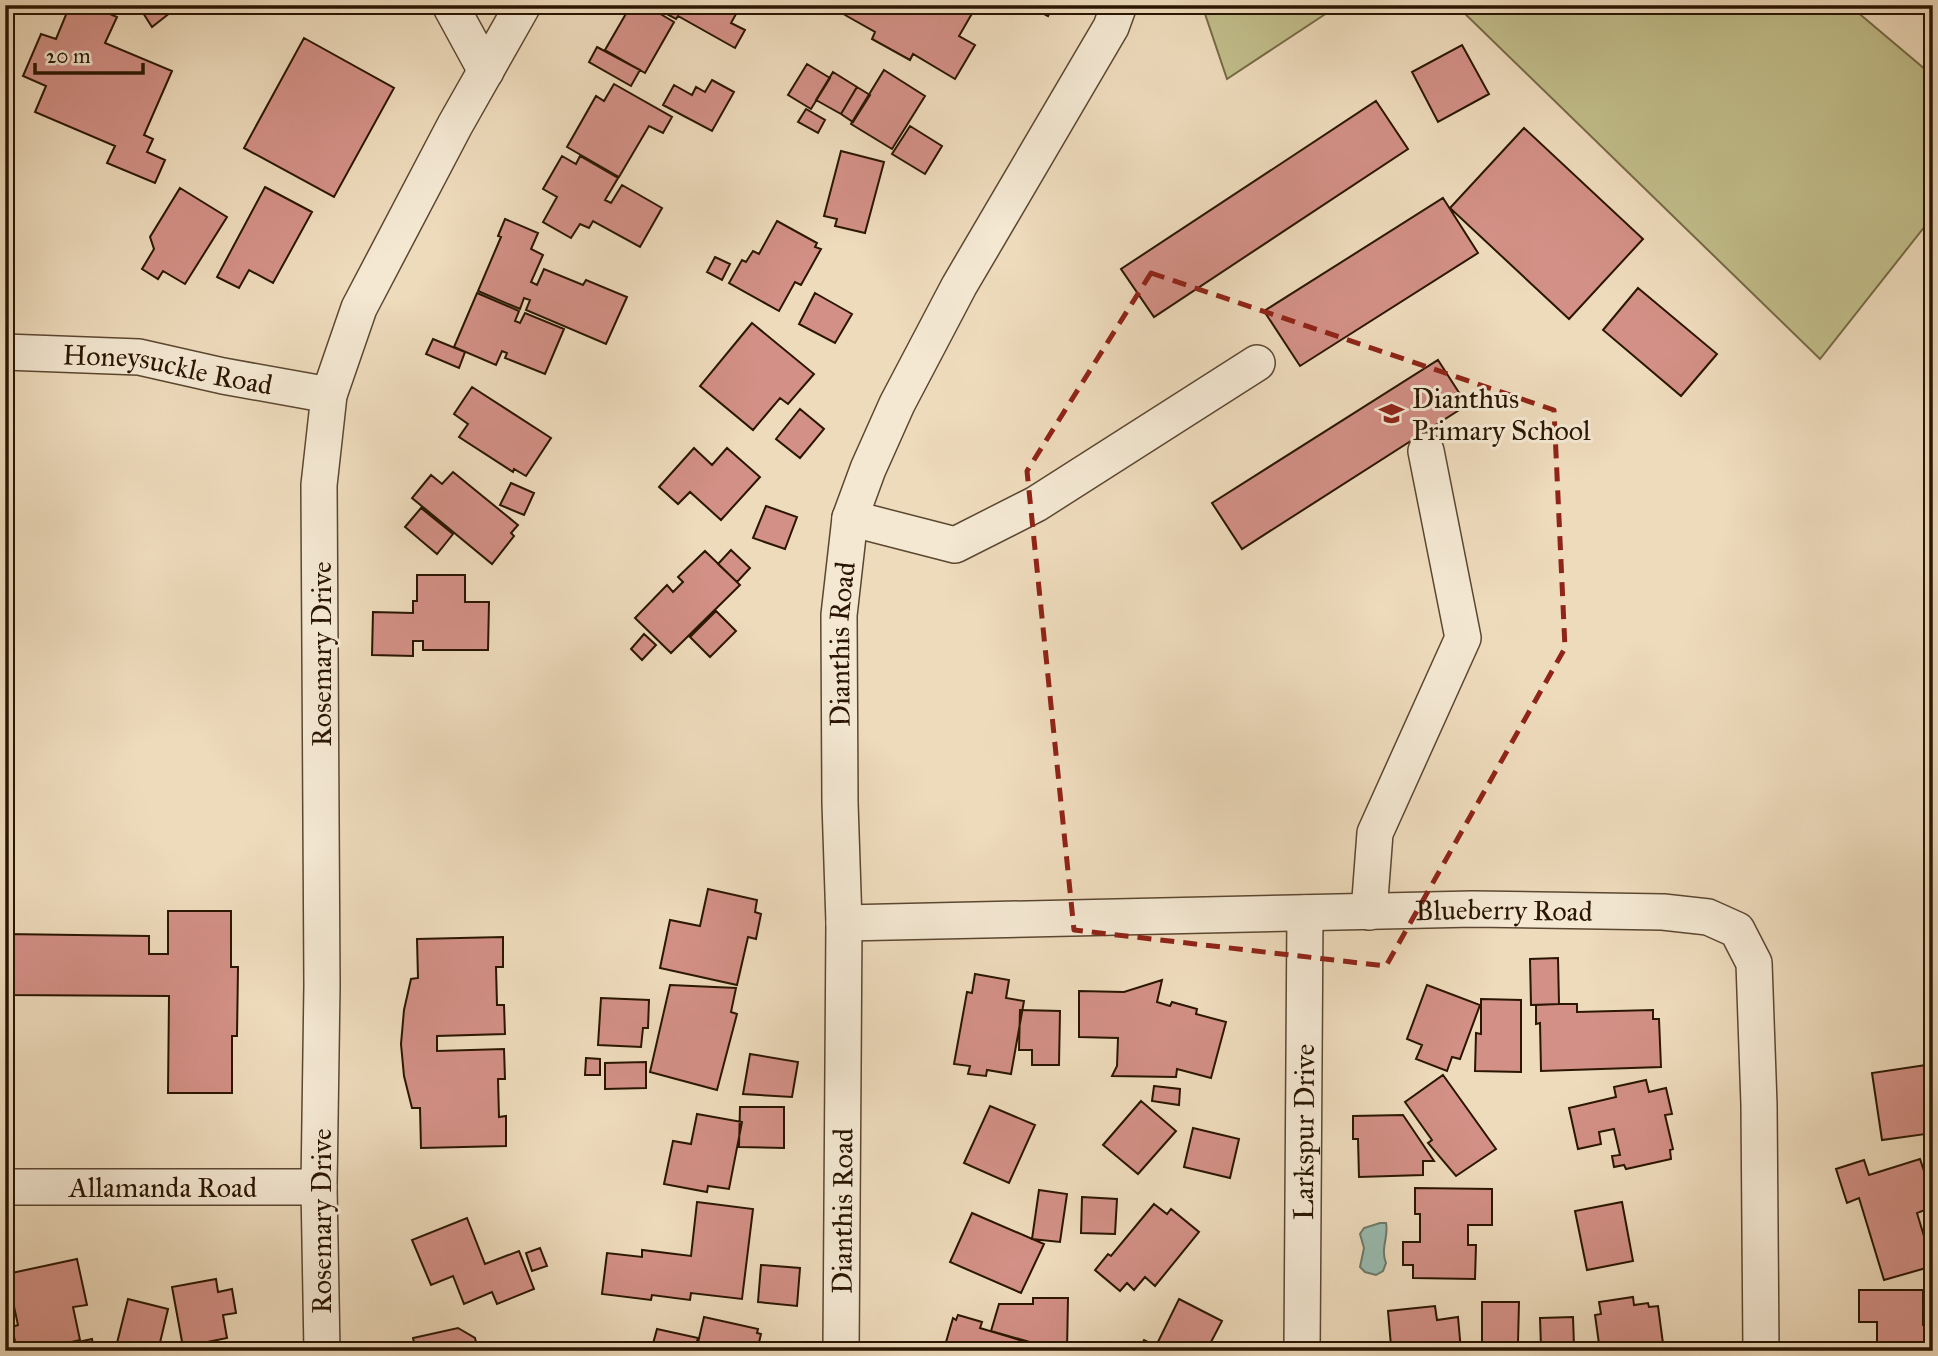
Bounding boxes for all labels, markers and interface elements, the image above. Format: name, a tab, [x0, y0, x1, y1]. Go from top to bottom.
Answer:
scale bar	[35, 32, 144, 76]
text: 20 m	[46, 43, 91, 69]
street label: Honeysuckle Road	[62, 337, 276, 402]
place label: Dianthus Primary School	[1412, 381, 1591, 448]
school or university icon: Dianthus Primary School	[1378, 400, 1406, 428]
street label: Dianthis Road	[821, 560, 862, 727]
street label: Rosemary Drive	[304, 561, 339, 747]
street label: Blueberry Road	[1415, 891, 1593, 928]
street label: Larkspur Drive	[1285, 1044, 1322, 1220]
street label: Rosemary Drive	[304, 1128, 339, 1314]
street label: Dianthis Road	[824, 1128, 860, 1294]
street label: Allamanda Road	[68, 1170, 257, 1205]

